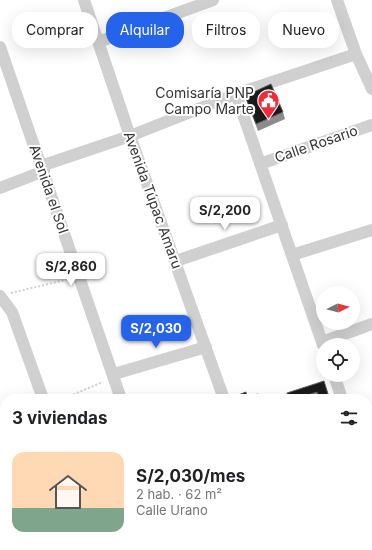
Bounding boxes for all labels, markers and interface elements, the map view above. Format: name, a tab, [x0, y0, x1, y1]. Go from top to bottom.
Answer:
chip: Comprar	[12, 12, 98, 48]
chip: Alquilar	[106, 12, 184, 48]
chip: Filtros	[192, 12, 260, 48]
chip: Nuevo	[268, 12, 339, 48]
place label: Comisaría PNP Campo Marte	[155, 84, 254, 117]
public building icon: Comisaría PNP Campo Marte	[256, 88, 282, 121]
street label: Calle Rosario	[272, 121, 360, 166]
street label: Avenida Túpac Amaru	[121, 129, 186, 271]
street label: Avenida el Sol	[26, 142, 73, 235]
pin: S/2,200	[188, 197, 262, 231]
text: S/2,200	[199, 202, 251, 218]
pin: S/2,860	[34, 253, 108, 287]
text: S/2,860	[45, 258, 97, 274]
north arrow	[316, 286, 360, 330]
map controls	[316, 286, 360, 382]
pin: S/2,030	[119, 315, 193, 349]
text: S/2,030	[130, 320, 182, 336]
button: locate	[316, 338, 360, 382]
icon: filters	[338, 407, 360, 429]
text: 3 viviendas	[12, 408, 107, 428]
text: S/2,030/mes	[136, 466, 245, 486]
icon: home	[44, 468, 92, 516]
text: 2 hab. · 62 m²	[136, 486, 222, 502]
text: Calle Urano	[136, 502, 208, 518]

